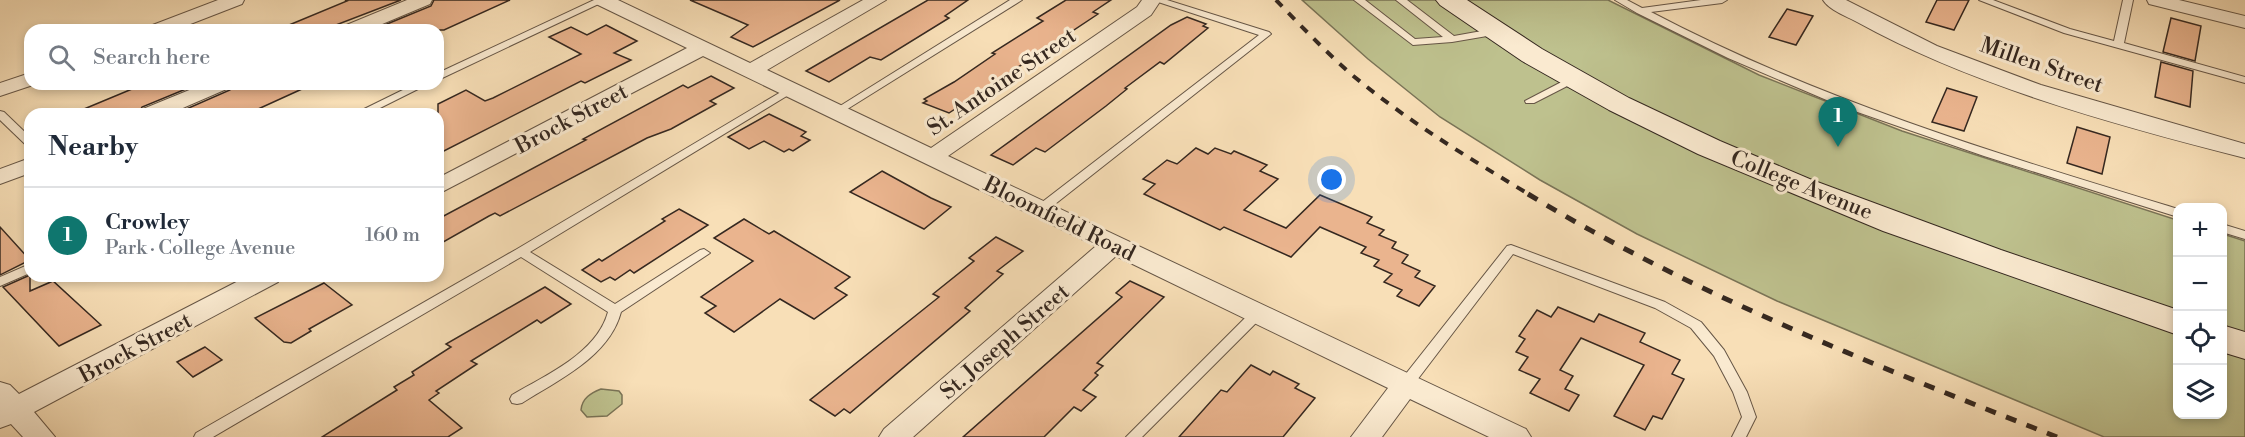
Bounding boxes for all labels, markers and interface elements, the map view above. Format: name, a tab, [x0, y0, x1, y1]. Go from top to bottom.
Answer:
street label: St. Antoine Street	[922, 22, 1082, 142]
search box	[24, 24, 444, 90]
street label: Millen Street	[1976, 32, 2107, 99]
icon: search	[45, 41, 78, 74]
text: Search here	[93, 44, 210, 71]
street label: Brock Street	[510, 78, 633, 161]
pin: 1	[1818, 98, 1858, 147]
text: Nearby	[48, 131, 138, 163]
street label: College Avenue	[1726, 145, 1876, 226]
your location	[1317, 165, 1346, 194]
street label: Bloomfield Road	[978, 171, 1140, 268]
map controls	[2173, 203, 2227, 419]
button: +	[2173, 203, 2227, 257]
text: Crowley	[105, 209, 189, 236]
text: 1	[63, 223, 72, 248]
text: 160 m	[365, 223, 420, 248]
text: Park · College Avenue	[105, 236, 295, 261]
button: −	[2173, 257, 2227, 311]
street label: St. Joseph Street	[935, 278, 1075, 406]
street label: Brock Street	[74, 307, 197, 390]
button: locate	[2173, 311, 2227, 365]
button: layers	[2173, 365, 2227, 419]

